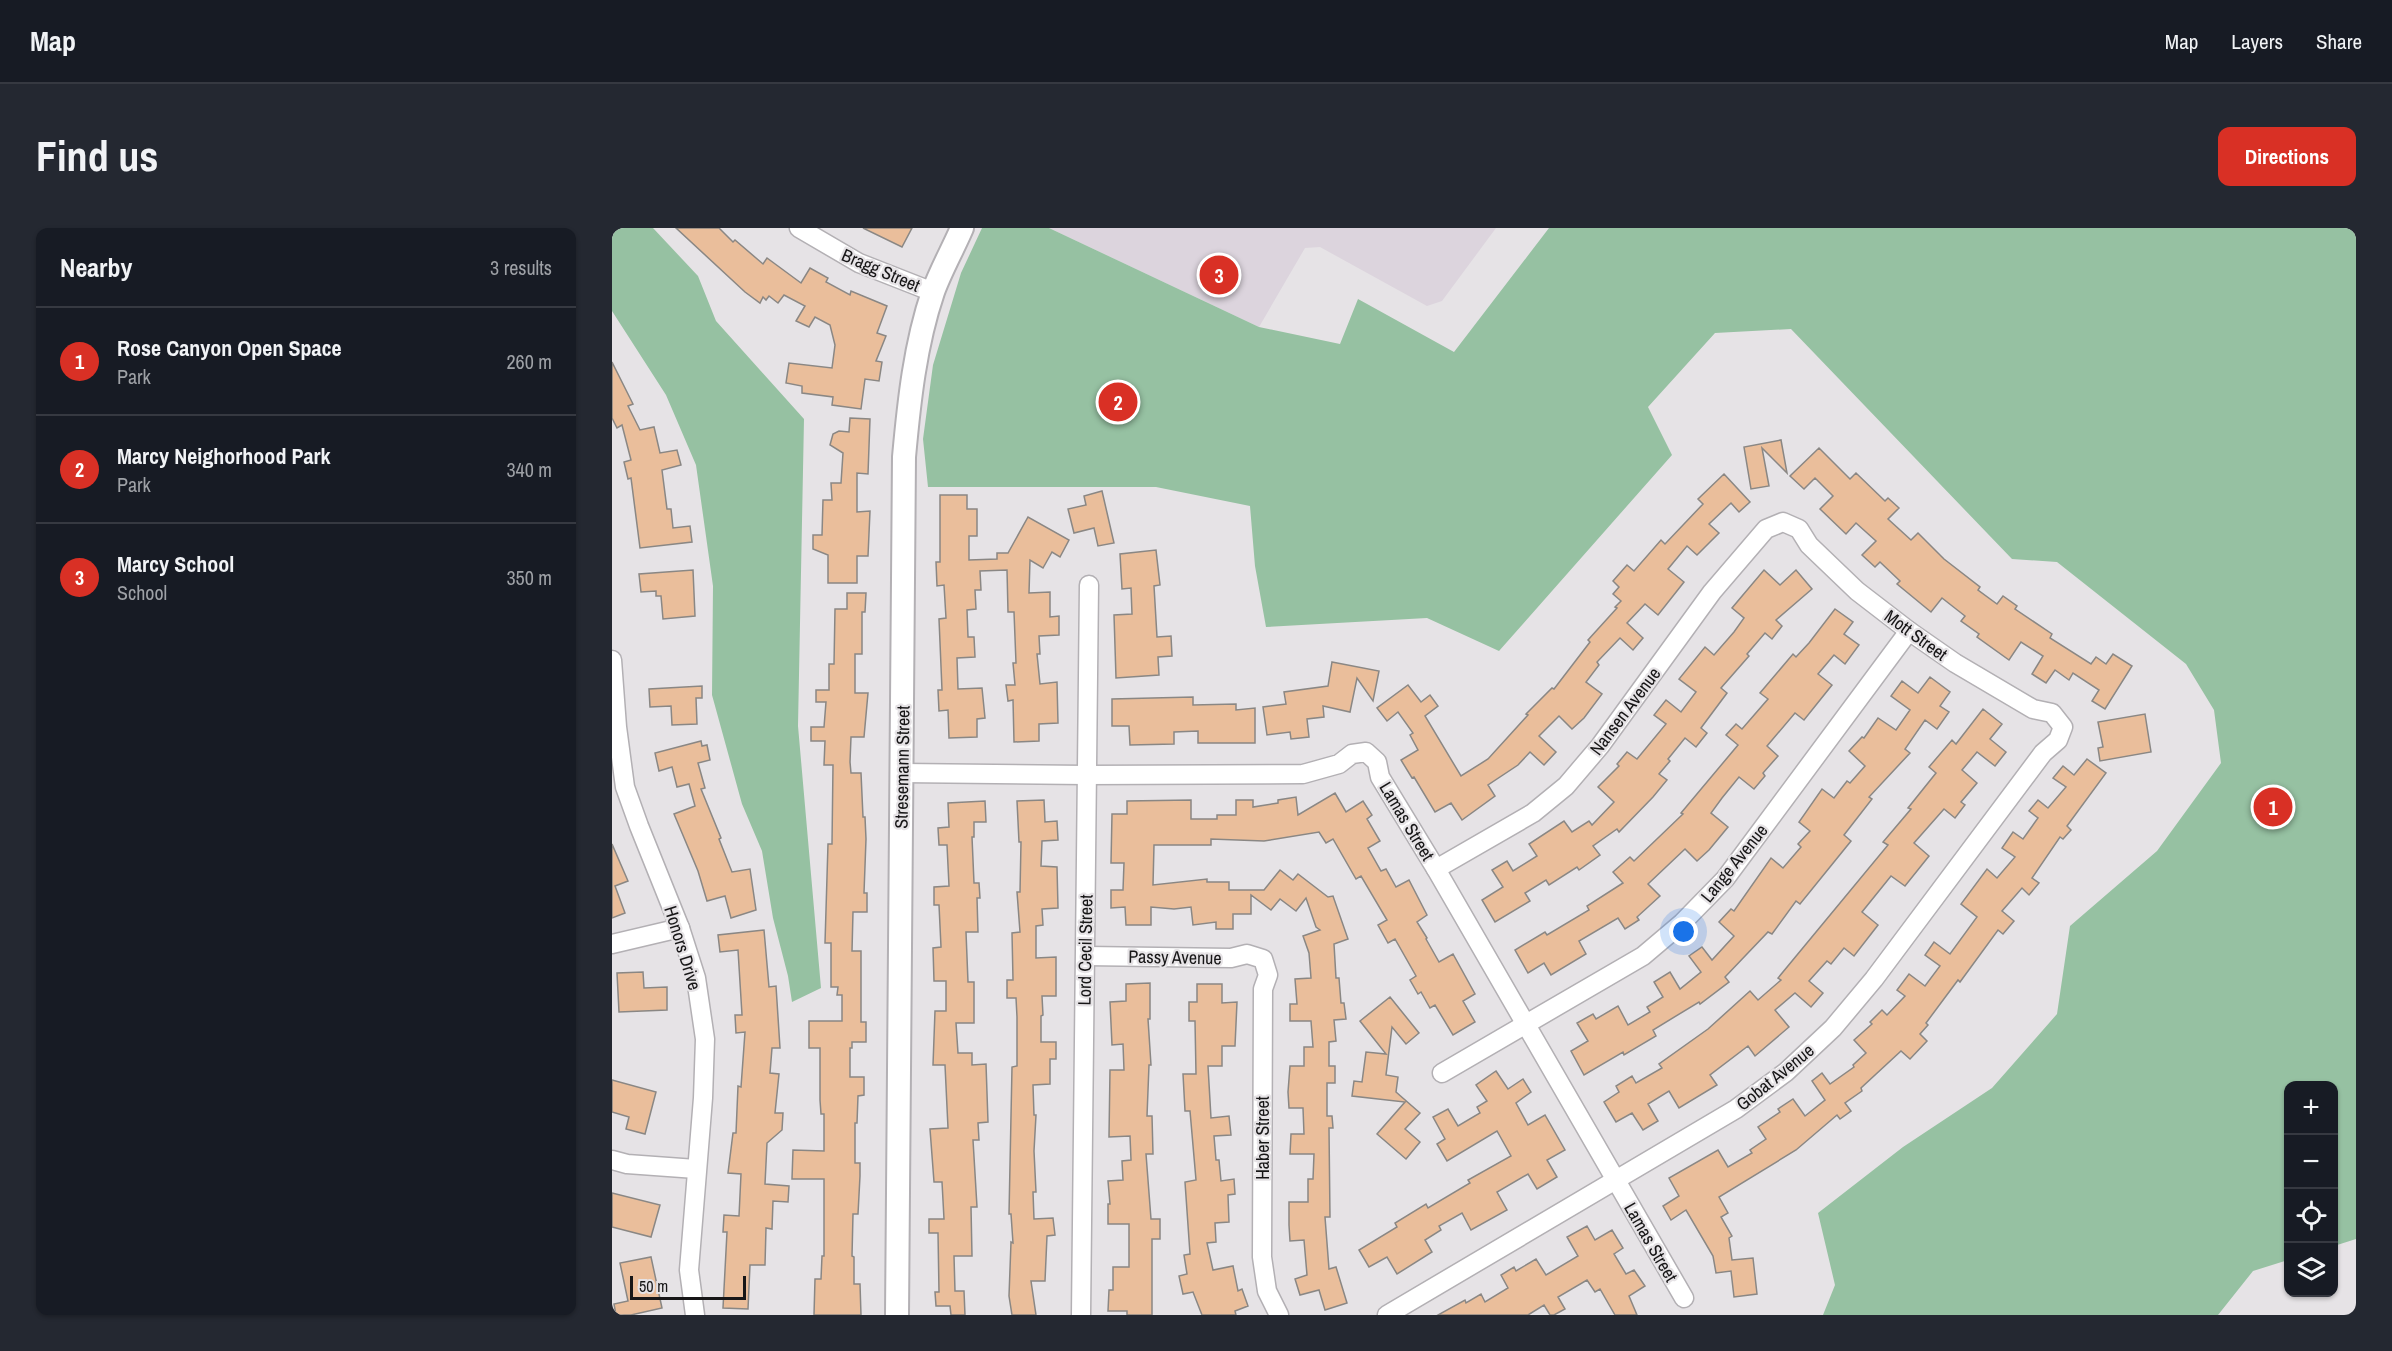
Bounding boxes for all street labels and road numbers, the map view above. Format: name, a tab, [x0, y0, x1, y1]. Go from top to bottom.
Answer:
street label: Bragg Street	[838, 242, 924, 298]
street label: Mott Street	[1879, 604, 1953, 666]
street label: Nansen Avenue	[1584, 662, 1666, 760]
street label: Stresemann Street	[888, 705, 916, 829]
street label: Lamas Street	[1374, 777, 1440, 865]
street label: Lange Avenue	[1695, 819, 1773, 907]
street label: Lord Cecil Street	[1072, 894, 1098, 1006]
street label: Honors Drive	[658, 903, 708, 993]
street label: Passy Avenue	[1128, 944, 1222, 970]
street label: Gobat Avenue	[1731, 1038, 1819, 1116]
street label: Haber Street	[1250, 1096, 1275, 1180]
street label: Lamas Street	[1618, 1198, 1684, 1286]

